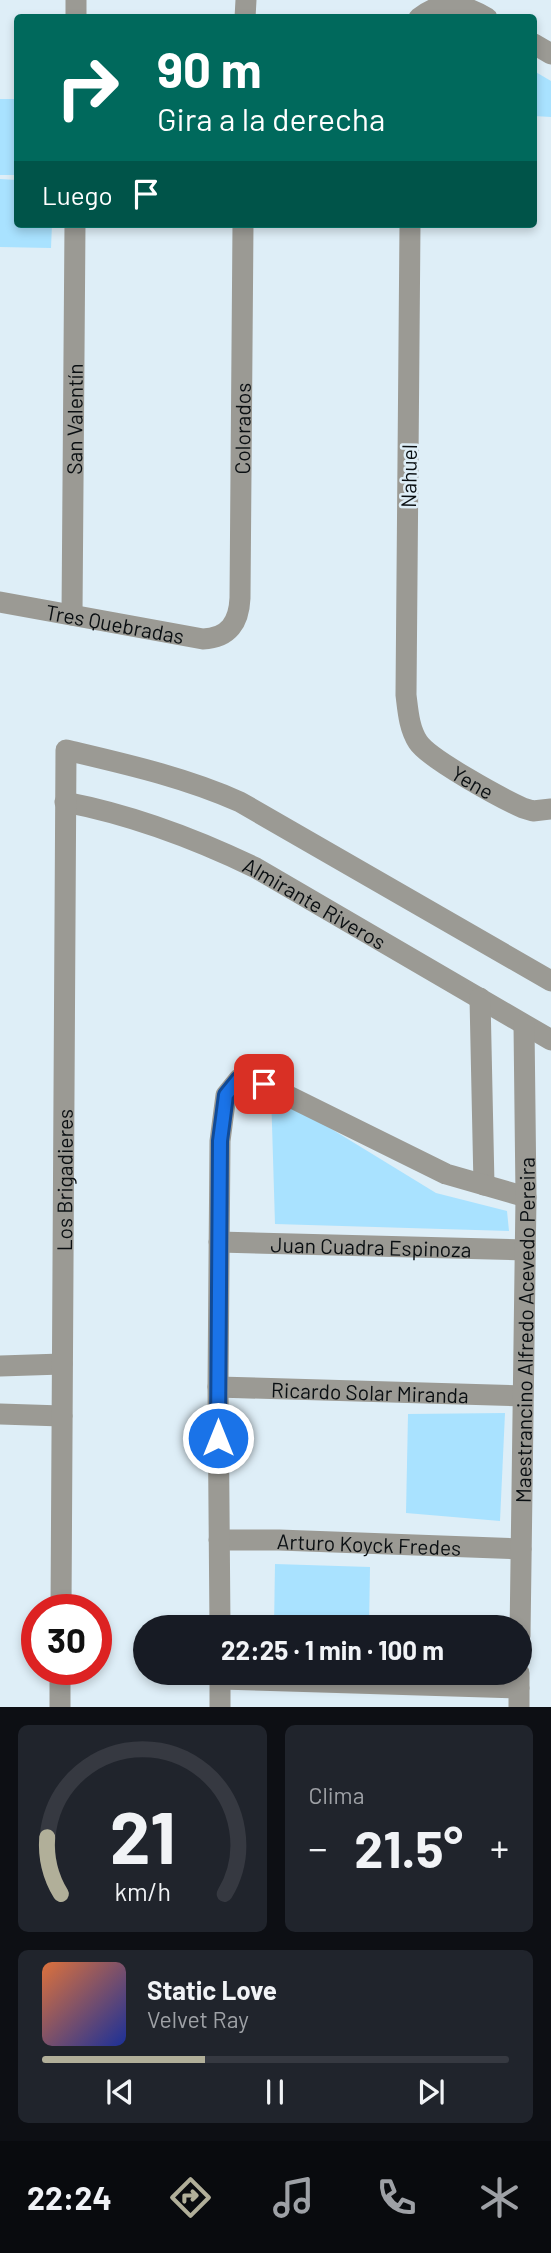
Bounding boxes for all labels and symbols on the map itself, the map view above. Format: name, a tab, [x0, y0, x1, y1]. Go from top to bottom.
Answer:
street label: San Valentín	[61, 363, 86, 475]
street label: Colorados	[228, 383, 254, 475]
street label: Nahuel	[395, 444, 421, 508]
street label: Tres Quebradas	[44, 598, 186, 648]
street label: Yene	[447, 759, 498, 803]
street label: Almirante Riveros	[240, 851, 391, 954]
pin	[234, 1054, 294, 1114]
street label: Los Brigadieres	[51, 1109, 76, 1251]
street label: Maestrancino Alfredo Acevedo Pereira	[509, 1157, 539, 1503]
street label: Juan Cuadra Espinoza	[270, 1231, 472, 1261]
street label: Ricardo Solar Miranda	[271, 1376, 469, 1407]
position arrow	[181, 1401, 255, 1475]
street label: Arturo Koyck Fredes	[276, 1527, 462, 1559]
speed limit sign: 30	[21, 1594, 112, 1685]

